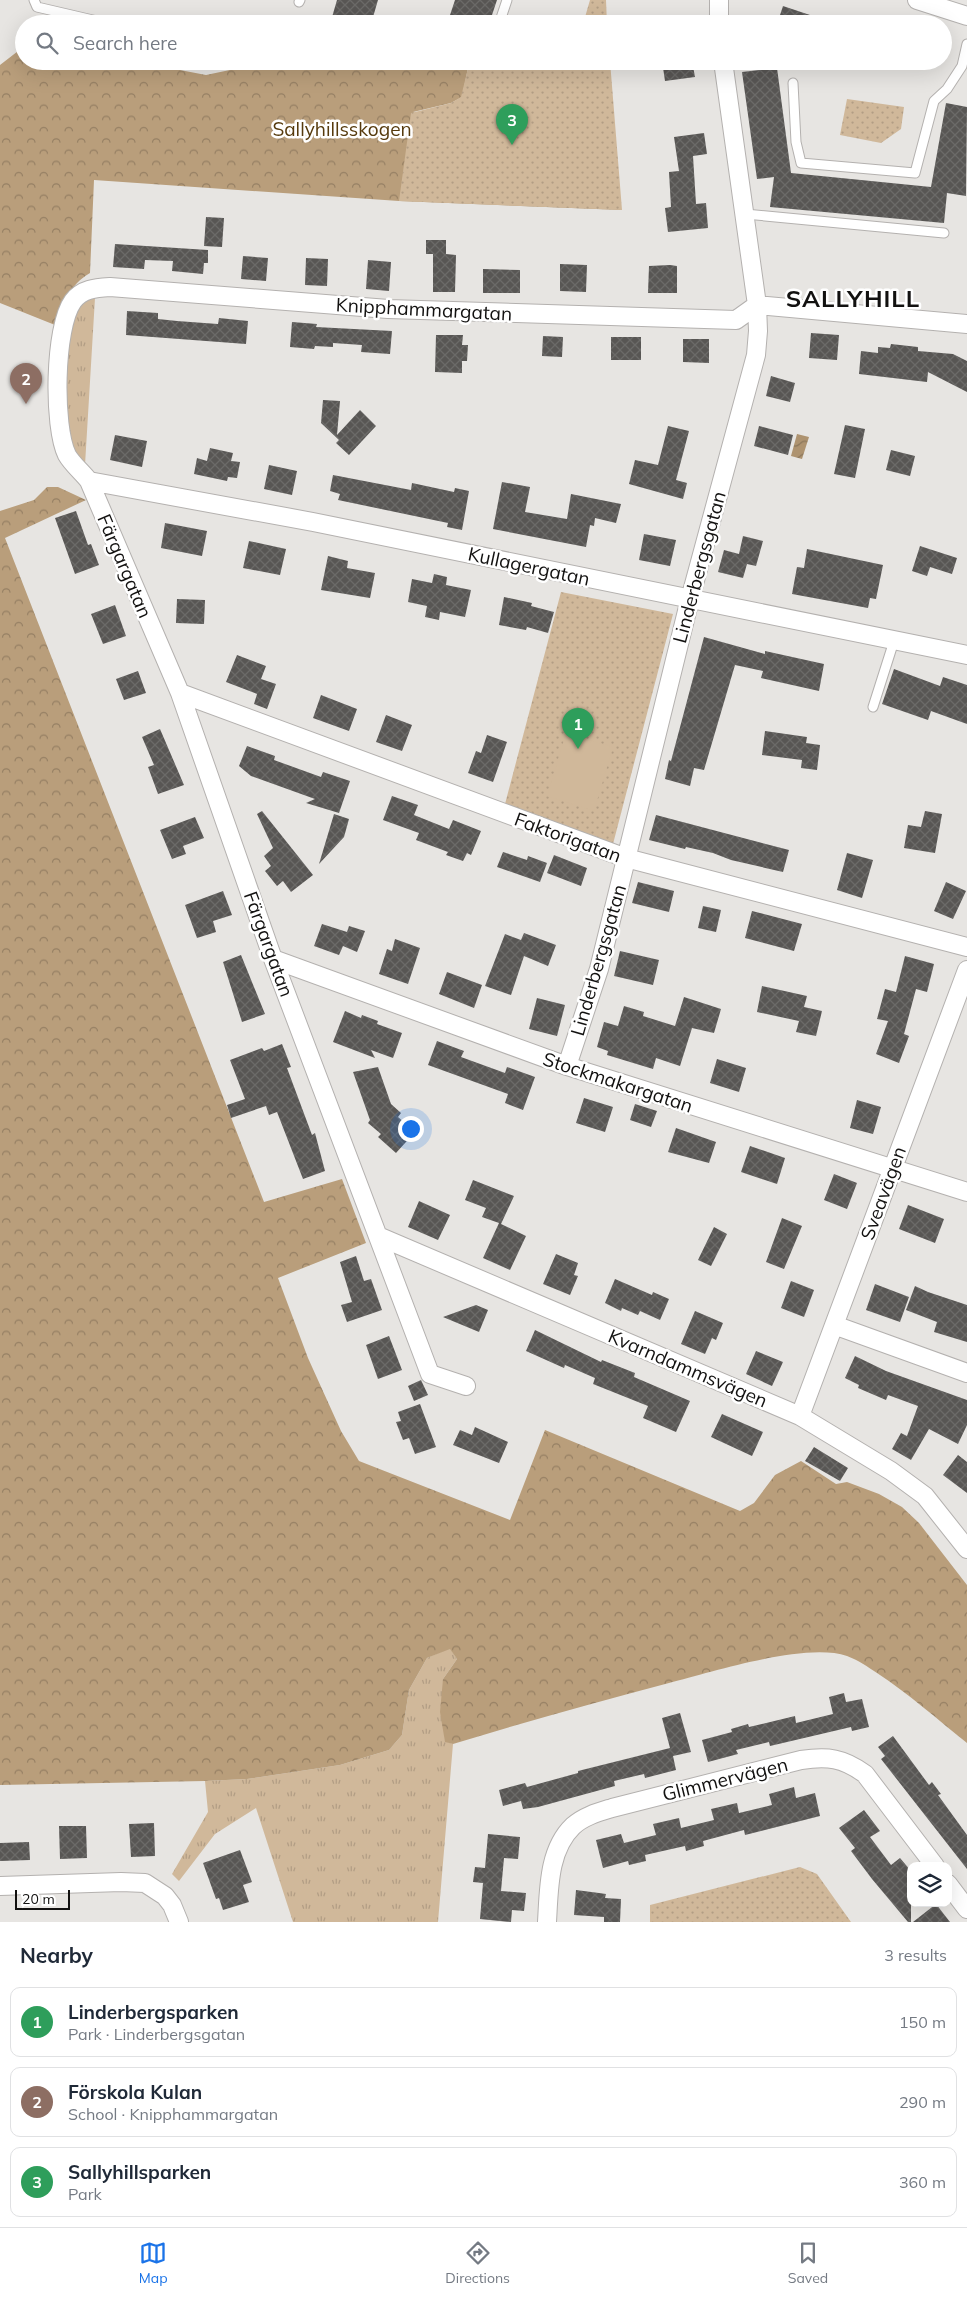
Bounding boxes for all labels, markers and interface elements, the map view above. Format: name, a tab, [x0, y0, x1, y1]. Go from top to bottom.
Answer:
search box	[15, 15, 952, 70]
icon: search	[33, 29, 61, 57]
text: Search here	[73, 31, 177, 55]
pin: 3	[496, 104, 528, 145]
park label: Sallyhillsskogen	[272, 117, 412, 141]
district label: SALLYHILL	[786, 283, 920, 313]
street label: Knipphammargatan	[335, 292, 513, 326]
pin: 2	[10, 363, 42, 404]
street label: Linderbergsgatan	[667, 489, 731, 645]
street label: Färgargatan	[92, 510, 158, 622]
street label: Kullagergatan	[466, 541, 592, 591]
pin: 1	[562, 708, 594, 749]
street label: Faktorigatan	[511, 807, 625, 867]
street label: Linderbergsgatan	[565, 882, 631, 1038]
street label: Färgargatan	[239, 888, 299, 1000]
street label: Stockmakargatan	[540, 1046, 696, 1118]
your location	[398, 1116, 424, 1142]
street label: Sveavägen	[855, 1143, 911, 1243]
street label: Kvarndammsvägen	[605, 1324, 771, 1412]
street label: Glimmervägen	[660, 1752, 790, 1806]
map controls	[907, 1862, 952, 1907]
button: layers	[907, 1862, 952, 1907]
scale bar	[15, 1887, 70, 1910]
text: 20 m	[22, 1890, 55, 1908]
text: Nearby	[20, 1942, 93, 1968]
text: 3 results	[884, 1945, 947, 1965]
text: Linderbergsparken	[68, 2000, 239, 2024]
text: 1	[32, 2012, 42, 2032]
text: 150 m	[899, 2012, 946, 2032]
text: Park · Linderbergsgatan	[68, 2024, 245, 2044]
text: Förskola Kulan	[68, 2080, 202, 2104]
text: 2	[32, 2092, 42, 2112]
text: 290 m	[899, 2092, 946, 2112]
text: School · Knipphammargatan	[68, 2104, 278, 2124]
text: Sallyhillsparken	[68, 2160, 211, 2184]
text: 3	[32, 2172, 42, 2192]
text: 360 m	[899, 2172, 946, 2192]
text: Park	[68, 2184, 102, 2204]
tab: Map	[139, 2239, 168, 2287]
tab: Directions	[445, 2239, 510, 2287]
tab: Saved	[788, 2239, 828, 2287]

